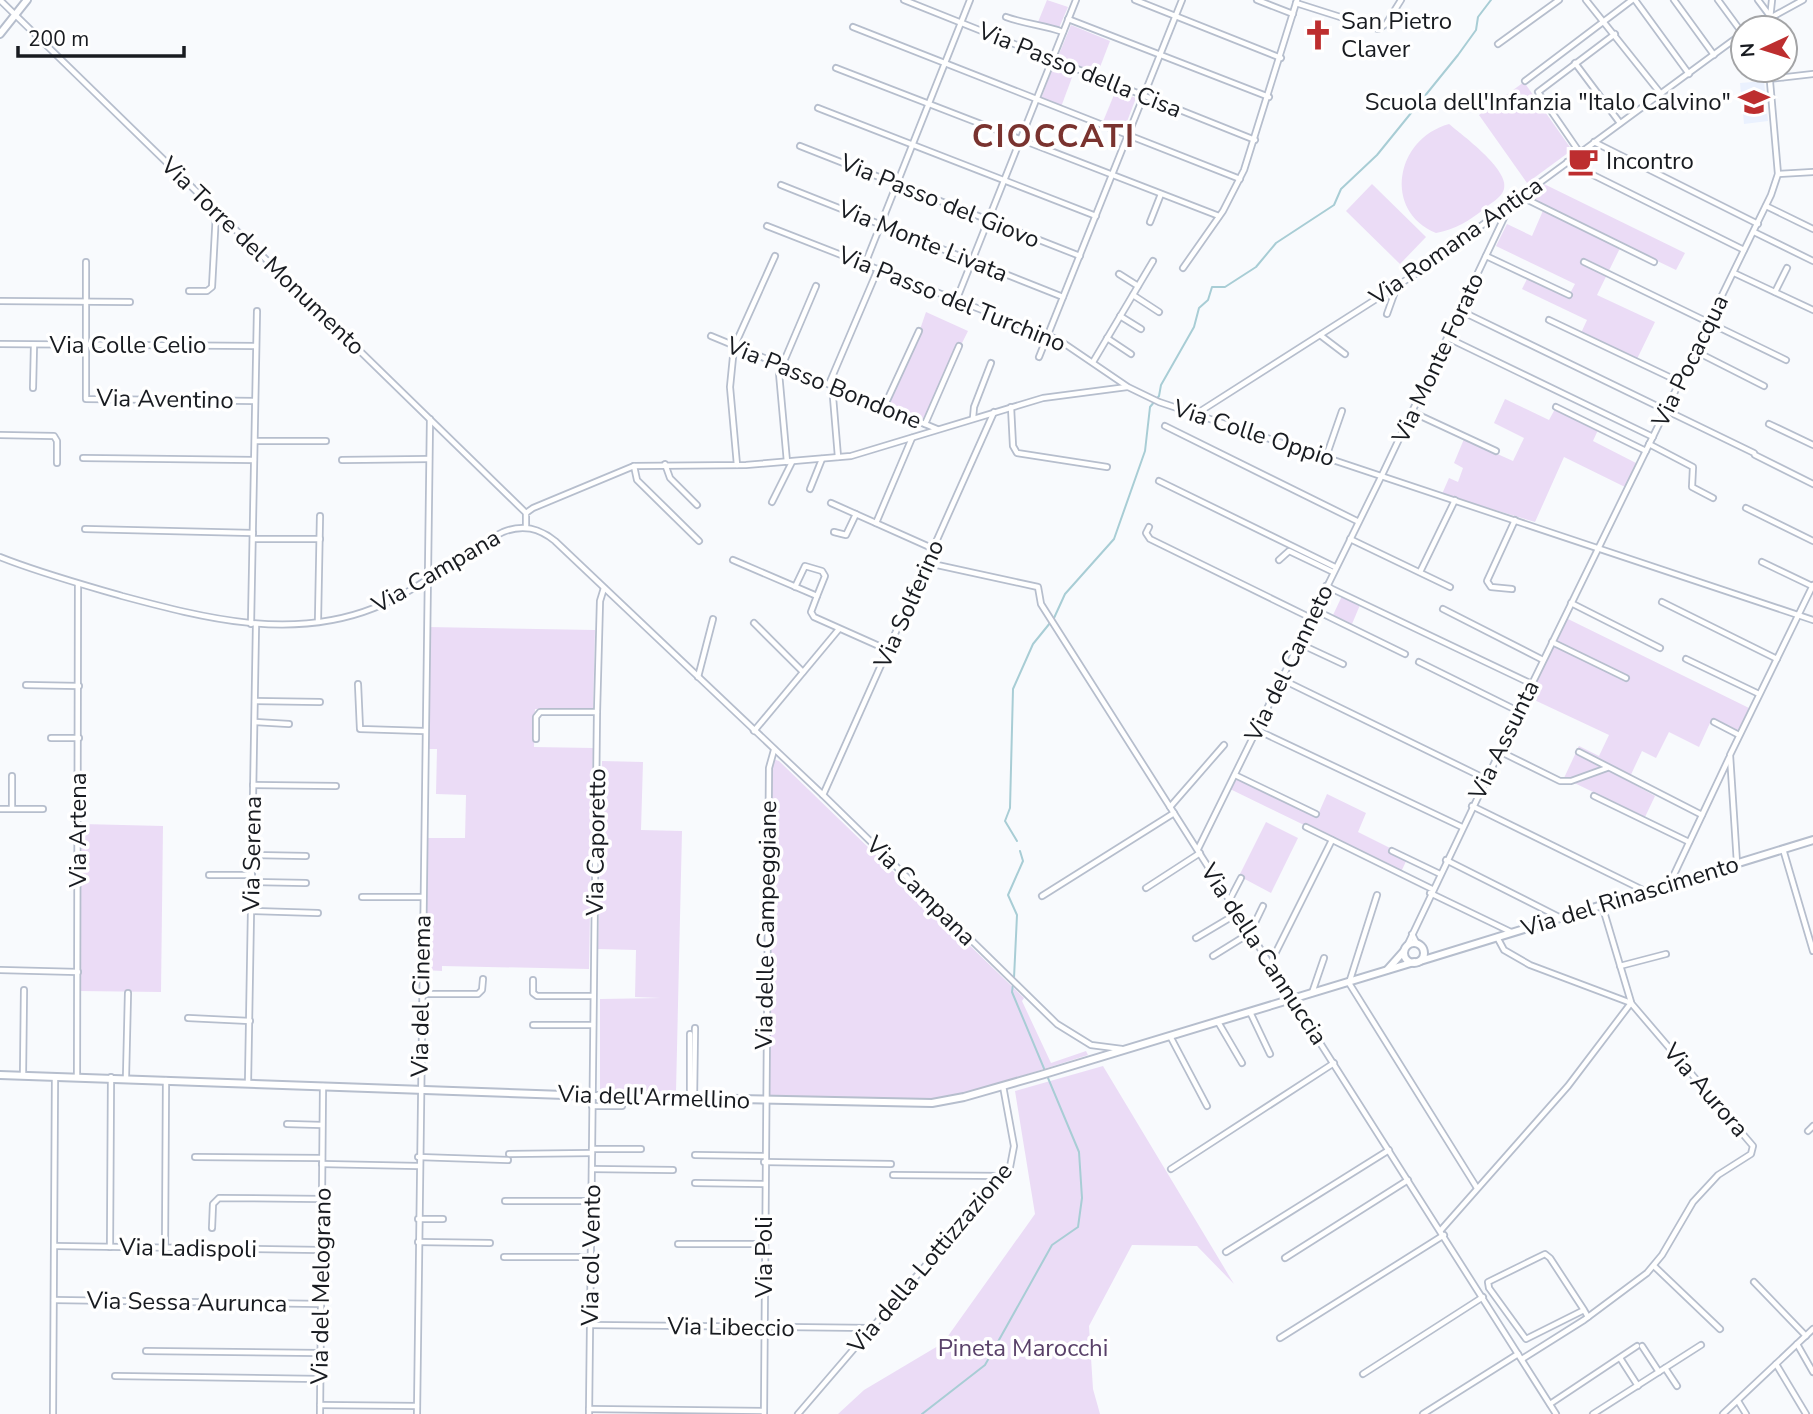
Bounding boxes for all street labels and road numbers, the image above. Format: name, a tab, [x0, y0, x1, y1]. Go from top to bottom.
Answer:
street label: Via Passo della Cisa	[973, 14, 1186, 125]
street label: Via Passo del Giovo	[834, 146, 1045, 256]
street label: Via Torre del Monumento	[153, 149, 372, 362]
street label: Via Romana Antica	[1362, 169, 1549, 313]
street label: Via Monte Livata	[833, 192, 1013, 290]
street label: Via Passo del Turchino	[832, 238, 1071, 359]
street label: Via Monte Forato	[1384, 268, 1492, 449]
street label: Via Pocacqua	[1644, 289, 1736, 434]
street label: Via Colle Celio	[49, 329, 206, 361]
street label: Via Passo Bondone	[721, 329, 926, 437]
street label: Via Aventino	[95, 382, 234, 416]
street label: Via Colle Oppio	[1168, 392, 1339, 474]
street label: Via Campana	[365, 521, 506, 621]
street label: Via Solferino	[866, 535, 952, 674]
street label: Via del Canneto	[1237, 579, 1341, 748]
street label: Via Assunta	[1461, 675, 1547, 806]
street label: Via Caporetto	[579, 768, 613, 917]
street label: Via Artena	[62, 772, 94, 889]
street label: Via Serena	[235, 796, 269, 913]
street label: Via delle Campeggiane	[748, 800, 784, 1051]
street label: Via Campana	[858, 828, 983, 953]
street label: Via del Rinascimento	[1516, 848, 1743, 945]
street label: Via della Cannuccia	[1193, 856, 1335, 1051]
street label: Via del Cinema	[404, 915, 438, 1078]
street label: Via Aurora	[1656, 1035, 1756, 1144]
street label: Via dell'Armellino	[556, 1078, 751, 1116]
street label: Via della Lottizzazione	[840, 1156, 1019, 1361]
street label: Via col Vento	[574, 1184, 608, 1327]
street label: Via del Melograno	[303, 1187, 339, 1386]
street label: Via Poli	[748, 1216, 780, 1299]
street label: Via Ladispoli	[118, 1231, 257, 1265]
street label: Via Sessa Aurunca	[85, 1284, 288, 1320]
street label: Via Libeccio	[666, 1310, 795, 1344]

